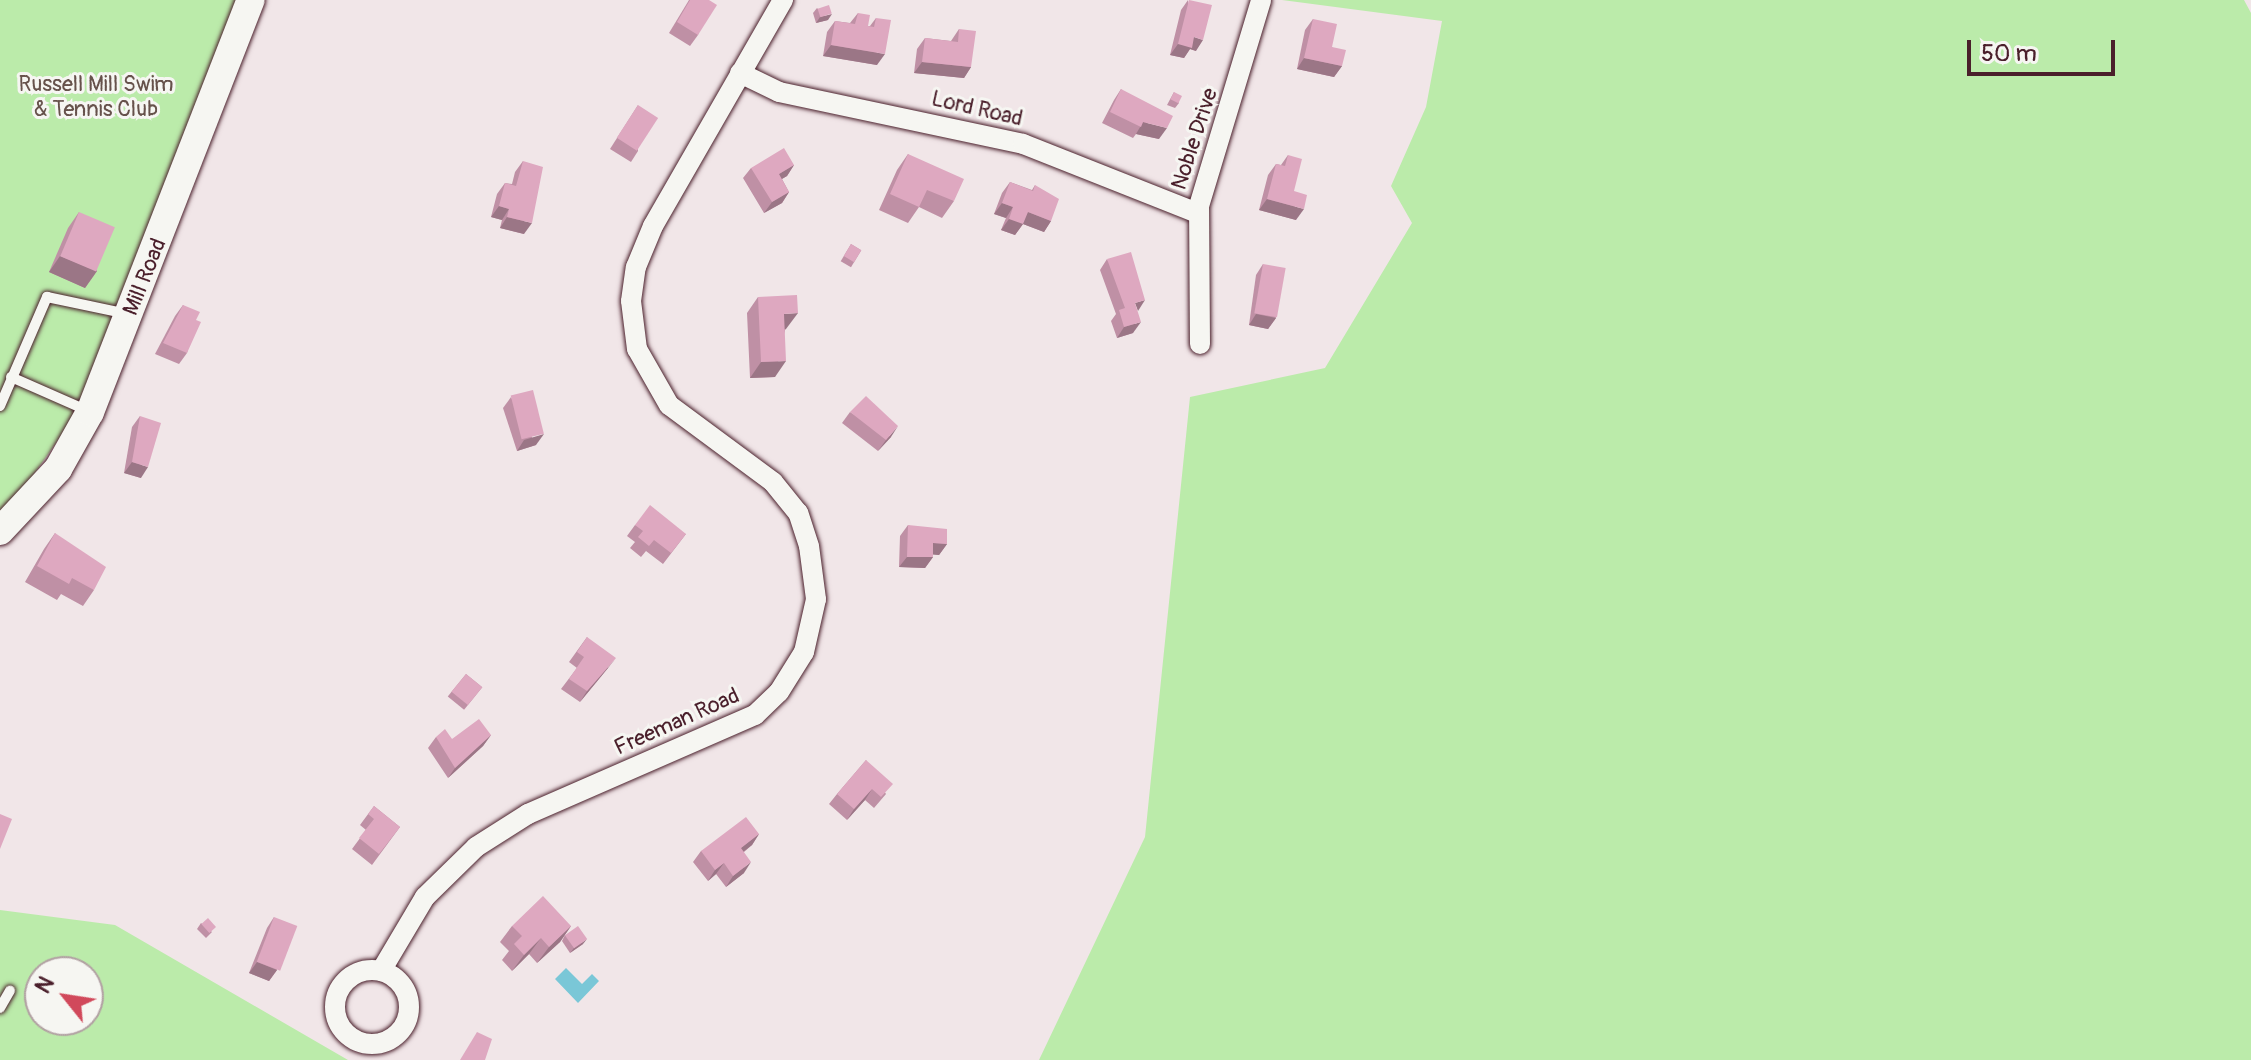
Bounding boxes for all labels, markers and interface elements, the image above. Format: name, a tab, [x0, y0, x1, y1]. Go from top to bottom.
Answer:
scale bar	[1971, 24, 2119, 74]
text: 50 m	[1981, 39, 2037, 68]
park label: Russell Mill Swim & Tennis Club	[18, 71, 174, 122]
street label: Noble Drive	[1166, 85, 1224, 193]
street label: Lord Road	[929, 86, 1025, 132]
street label: Mill Road	[118, 235, 172, 319]
street label: Freeman Road	[610, 683, 744, 761]
north arrow	[24, 956, 104, 1036]
text: N	[29, 972, 61, 998]

